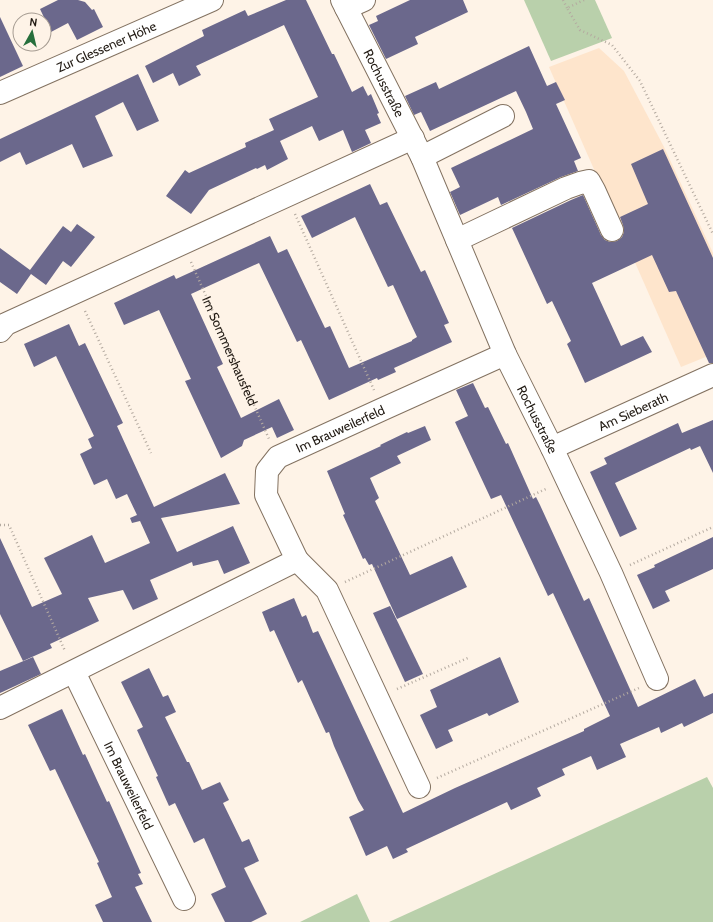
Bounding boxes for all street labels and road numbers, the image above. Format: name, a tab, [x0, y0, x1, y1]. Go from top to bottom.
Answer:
street label: Zur Glessener Höhe	[54, 17, 159, 75]
street label: Rochusstraße	[360, 46, 408, 120]
street label: Im Sommershausfeld	[199, 294, 261, 408]
street label: Rochusstraße	[514, 383, 562, 456]
street label: Am Sieberath	[596, 389, 670, 434]
street label: Im Brauweilerfeld	[293, 401, 387, 456]
street label: Im Brauweilerfeld	[101, 739, 157, 832]

